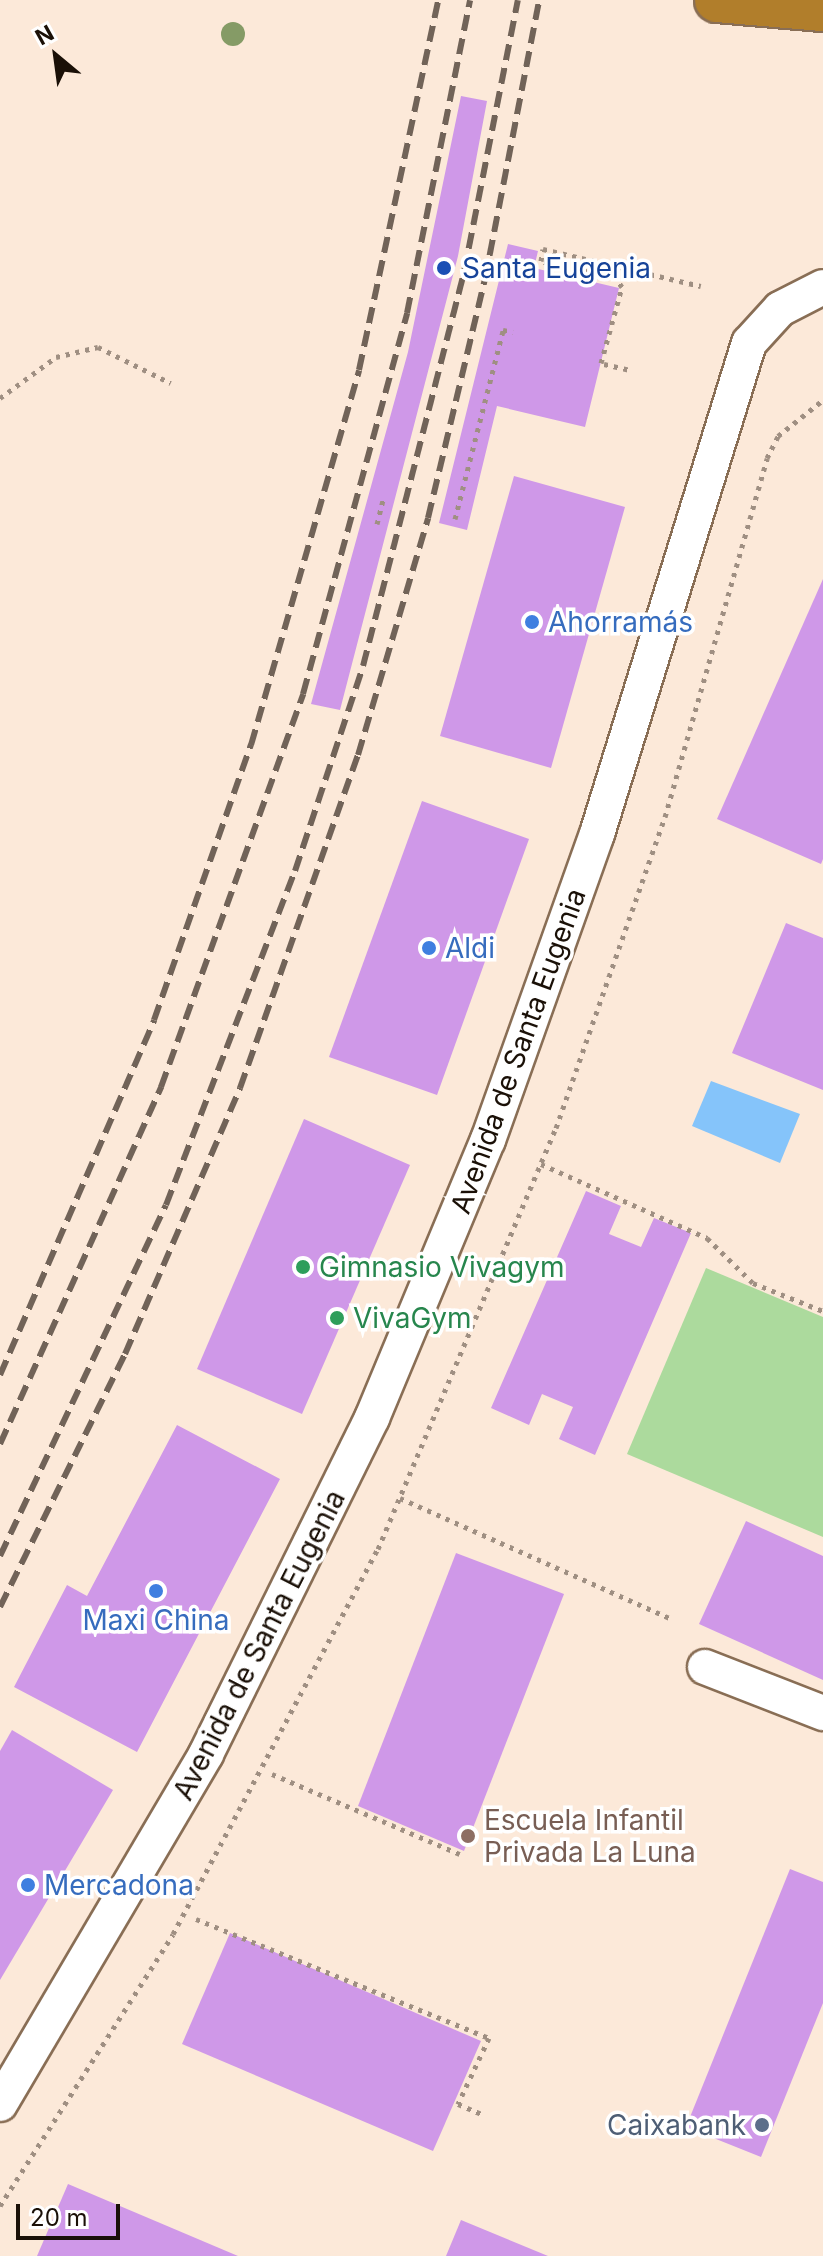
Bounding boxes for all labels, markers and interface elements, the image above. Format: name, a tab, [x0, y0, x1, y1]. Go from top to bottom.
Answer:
north arrow	[16, 16, 96, 96]
text: N	[31, 20, 58, 50]
place label: Santa Eugenia	[462, 251, 651, 285]
marker: Santa Eugenia	[433, 257, 455, 279]
place label: Ahorramás	[548, 605, 693, 639]
marker: Ahorramás	[523, 613, 541, 631]
street label: Avenida de Santa Eugenia	[443, 884, 593, 1218]
place label: Aldi	[445, 931, 495, 965]
marker: Aldi	[420, 939, 438, 957]
place label: Gimnasio Vivagym	[319, 1250, 565, 1284]
marker: Gimnasio Vivagym	[294, 1258, 312, 1276]
place label: VivaGym	[353, 1301, 472, 1335]
marker: VivaGym	[328, 1309, 346, 1327]
street label: Avenida de Santa Eugenia	[166, 1484, 352, 1806]
marker: Maxi China	[147, 1582, 165, 1600]
place label: Maxi China	[82, 1603, 230, 1637]
place label: Escuela Infantil Privada La Luna	[484, 1803, 696, 1869]
marker: Escuela Infantil Privada La Luna	[459, 1827, 477, 1845]
place label: Mercadona	[44, 1868, 194, 1902]
marker: Mercadona	[19, 1876, 37, 1894]
place label: Caixabank	[607, 2108, 746, 2142]
marker: Caixabank	[753, 2116, 771, 2134]
scale bar	[20, 2188, 124, 2238]
text: 20 m	[30, 2203, 88, 2232]

